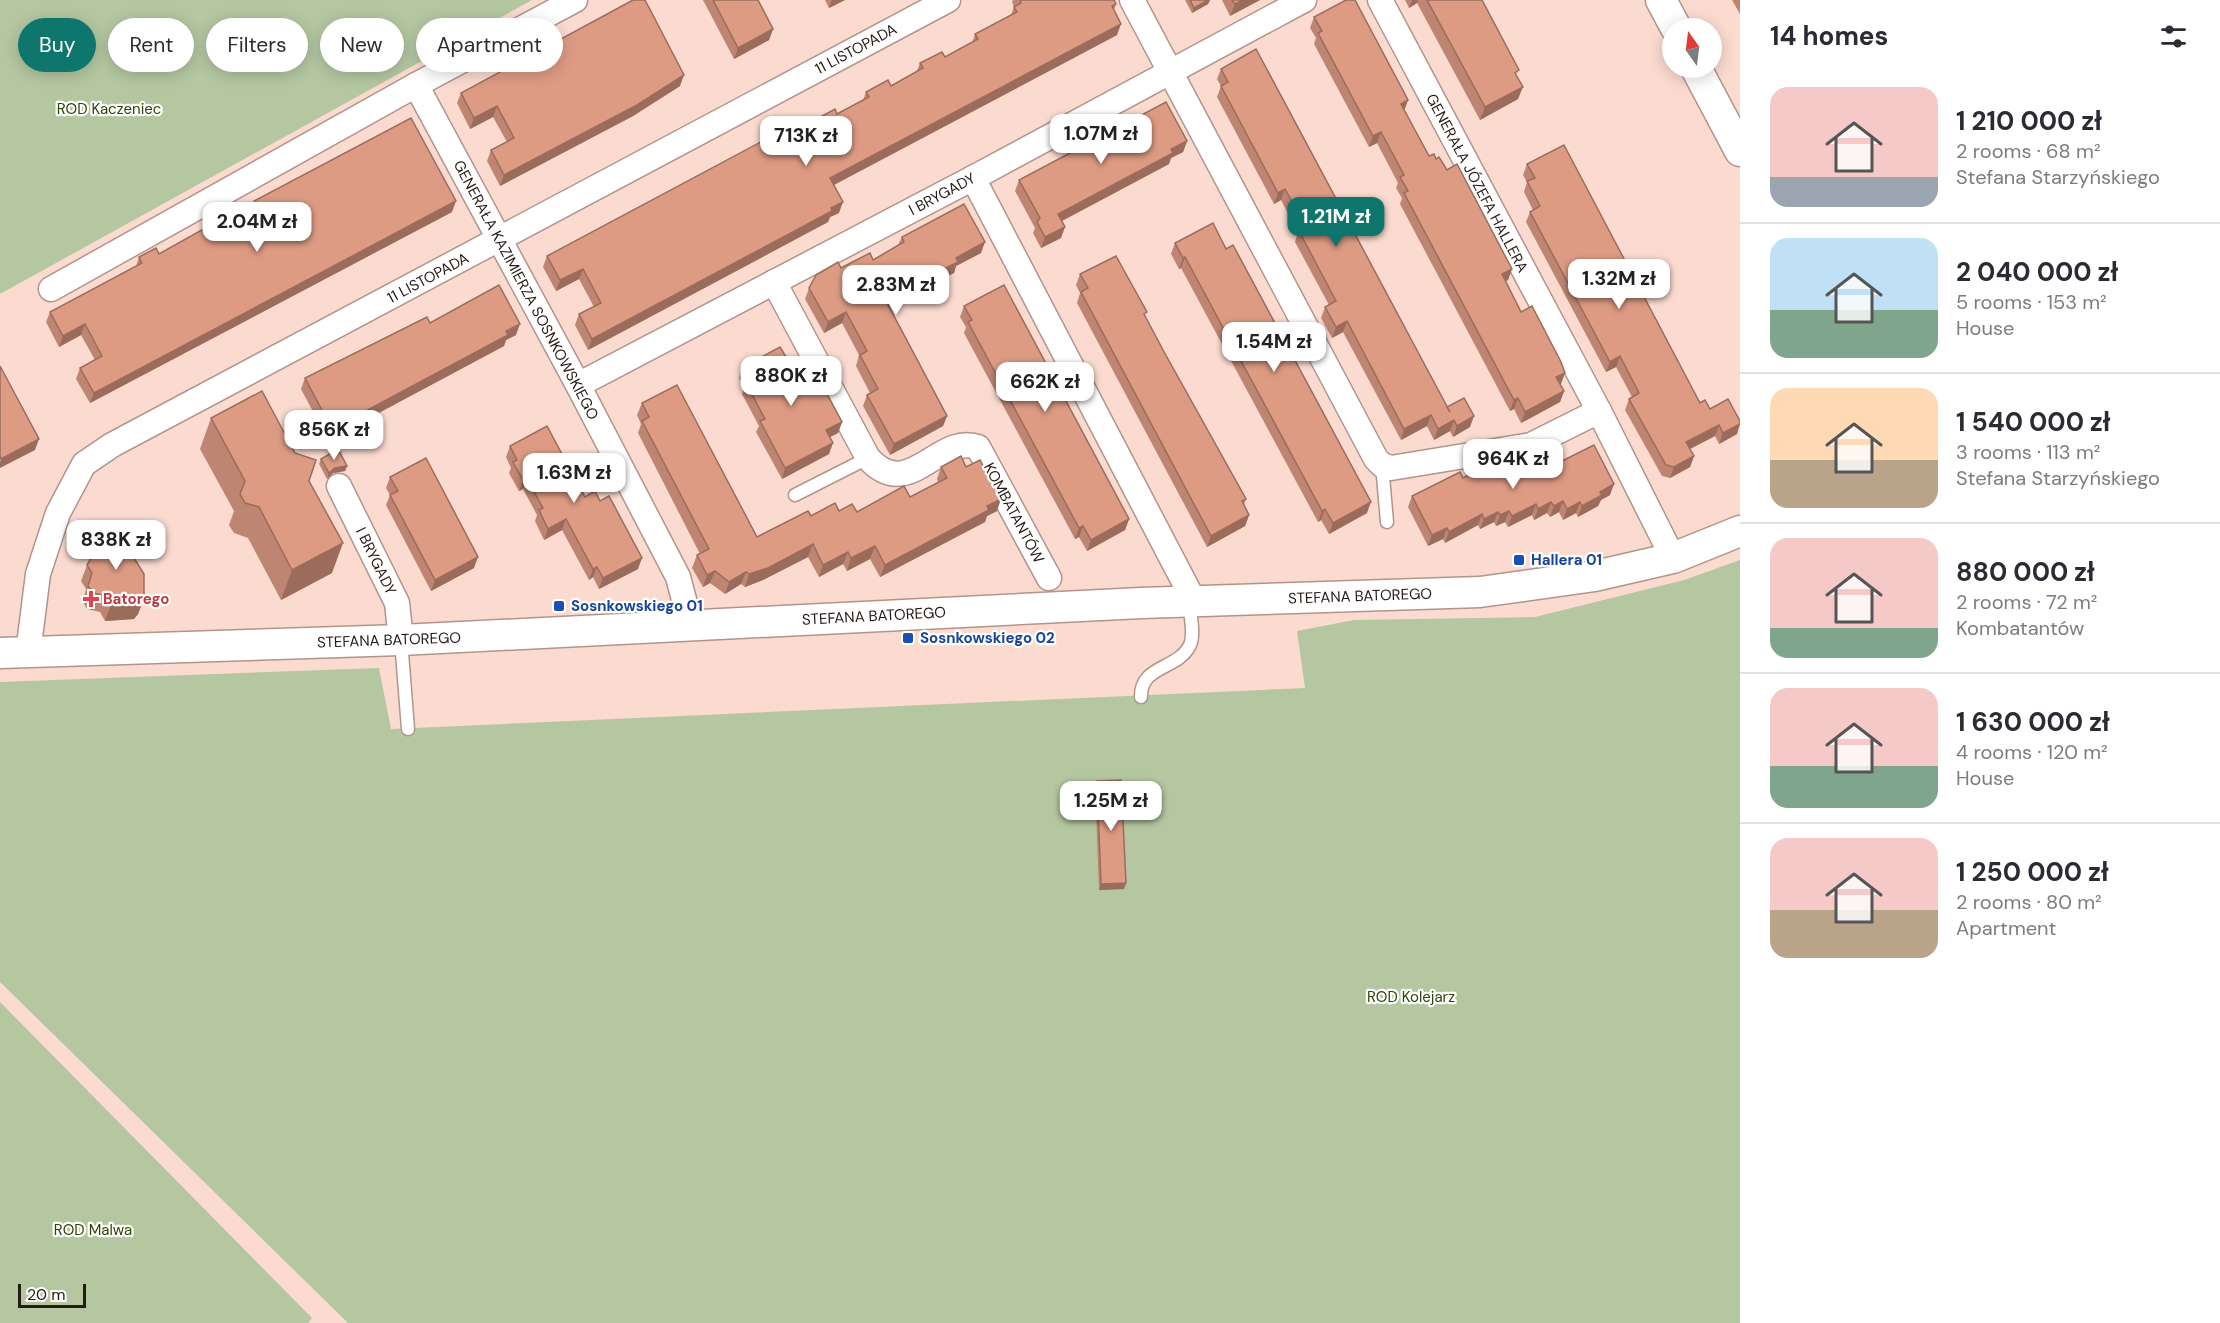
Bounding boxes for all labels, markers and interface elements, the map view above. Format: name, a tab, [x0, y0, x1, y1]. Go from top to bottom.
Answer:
chip: Buy	[18, 18, 96, 72]
chip: Rent	[108, 18, 194, 72]
chip: Filters	[206, 18, 308, 72]
chip: New	[320, 18, 404, 72]
chip: Apartment	[416, 18, 563, 72]
north arrow	[1662, 18, 1722, 78]
map controls	[1662, 18, 1722, 78]
street label: 11 LISTOPADA	[812, 19, 900, 79]
text: 14 homes	[1770, 19, 1888, 53]
icon: filters	[2157, 20, 2190, 53]
street label: GENERAŁA JÓZEFA HALLERA	[1421, 90, 1533, 276]
park label: ROD Kaczeniec	[57, 99, 161, 119]
text: 1 210 000 zł	[1956, 104, 2102, 138]
icon: home	[1818, 111, 1890, 183]
pin: 1.07M zł	[1039, 114, 1163, 165]
pin: 713K zł	[751, 116, 861, 167]
text: 1.07M zł	[1064, 120, 1138, 146]
text: 713K zł	[774, 122, 838, 148]
text: 2 rooms · 68 m²	[1956, 138, 2101, 164]
street label: GENERAŁA KAZIMIERZA SOSNKOWSKIEGO	[449, 157, 603, 423]
text: Stefana Starzyńskiego	[1956, 164, 2160, 190]
street label: I BRYGADY	[905, 168, 979, 220]
pin: 1.21M zł	[1274, 197, 1398, 248]
pin: 2.04M zł	[195, 202, 319, 253]
text: 1.21M zł	[1301, 203, 1371, 229]
text: 2.04M zł	[217, 208, 297, 234]
street label: 11 LISTOPADA	[384, 248, 472, 308]
text: 2 040 000 zł	[1956, 255, 2118, 289]
pin: 1.32M zł	[1557, 259, 1681, 310]
icon: home	[1818, 262, 1890, 334]
pin: 2.83M zł	[834, 265, 958, 316]
text: 1.32M zł	[1582, 265, 1656, 291]
text: 2.83M zł	[856, 271, 936, 297]
text: 5 rooms · 153 m²	[1956, 289, 2107, 315]
text: House	[1956, 315, 2014, 341]
pin: 1.54M zł	[1212, 322, 1336, 373]
text: 1.54M zł	[1236, 328, 1312, 354]
pin: 880K zł	[736, 356, 846, 407]
text: 880K zł	[755, 362, 827, 388]
pin: 662K zł	[990, 362, 1100, 413]
text: 662K zł	[1010, 368, 1080, 394]
text: 1 540 000 zł	[1956, 405, 2111, 439]
pin: 856K zł	[279, 410, 389, 461]
icon: home	[1818, 412, 1890, 484]
text: 856K zł	[298, 416, 370, 442]
pin: 964K zł	[1458, 439, 1568, 490]
text: 3 rooms · 113 m²	[1956, 439, 2100, 465]
text: 964K zł	[1477, 445, 1549, 471]
pin: 1.63M zł	[512, 453, 636, 504]
text: 1.63M zł	[537, 459, 611, 485]
street label: KOMBATANTÓW	[979, 459, 1049, 567]
text: Stefana Starzyńskiego	[1956, 465, 2160, 491]
pin: 838K zł	[61, 520, 171, 571]
street label: I BRYGADY	[351, 524, 401, 598]
text: 838K zł	[81, 526, 151, 552]
place label: Hallera 01	[1531, 550, 1602, 570]
marker: Hallera 01	[1512, 553, 1526, 567]
text: 880 000 zł	[1956, 555, 2095, 589]
icon: home	[1818, 562, 1890, 634]
street label: STEFANA BATOREGO	[1288, 583, 1432, 609]
place label: Batorego	[103, 589, 169, 609]
text: 2 rooms · 72 m²	[1956, 589, 2097, 615]
marker: Batorego	[84, 592, 98, 606]
place label: Sosnkowskiego 01	[571, 596, 703, 616]
marker: Sosnkowskiego 01	[552, 599, 566, 613]
street label: STEFANA BATOREGO	[802, 602, 946, 630]
text: Kombatantów	[1956, 615, 2084, 641]
street label: STEFANA BATOREGO	[317, 627, 461, 653]
place label: Sosnkowskiego 02	[920, 628, 1055, 648]
marker: Sosnkowskiego 02	[901, 631, 915, 645]
text: 1 630 000 zł	[1956, 705, 2110, 739]
icon: home	[1818, 712, 1890, 784]
text: 4 rooms · 120 m²	[1956, 739, 2108, 765]
text: House	[1956, 765, 2014, 791]
pin: 1.25M zł	[1049, 781, 1173, 832]
text: 1.25M zł	[1074, 787, 1148, 813]
text: 1 250 000 zł	[1956, 855, 2109, 889]
icon: home	[1818, 862, 1890, 934]
text: 2 rooms · 80 m²	[1956, 889, 2102, 915]
text: Apartment	[1956, 915, 2056, 941]
park label: ROD Kolejarz	[1367, 987, 1455, 1007]
park label: ROD Malwa	[54, 1220, 132, 1240]
scale bar	[18, 1281, 86, 1308]
text: 20 m	[27, 1284, 66, 1305]

